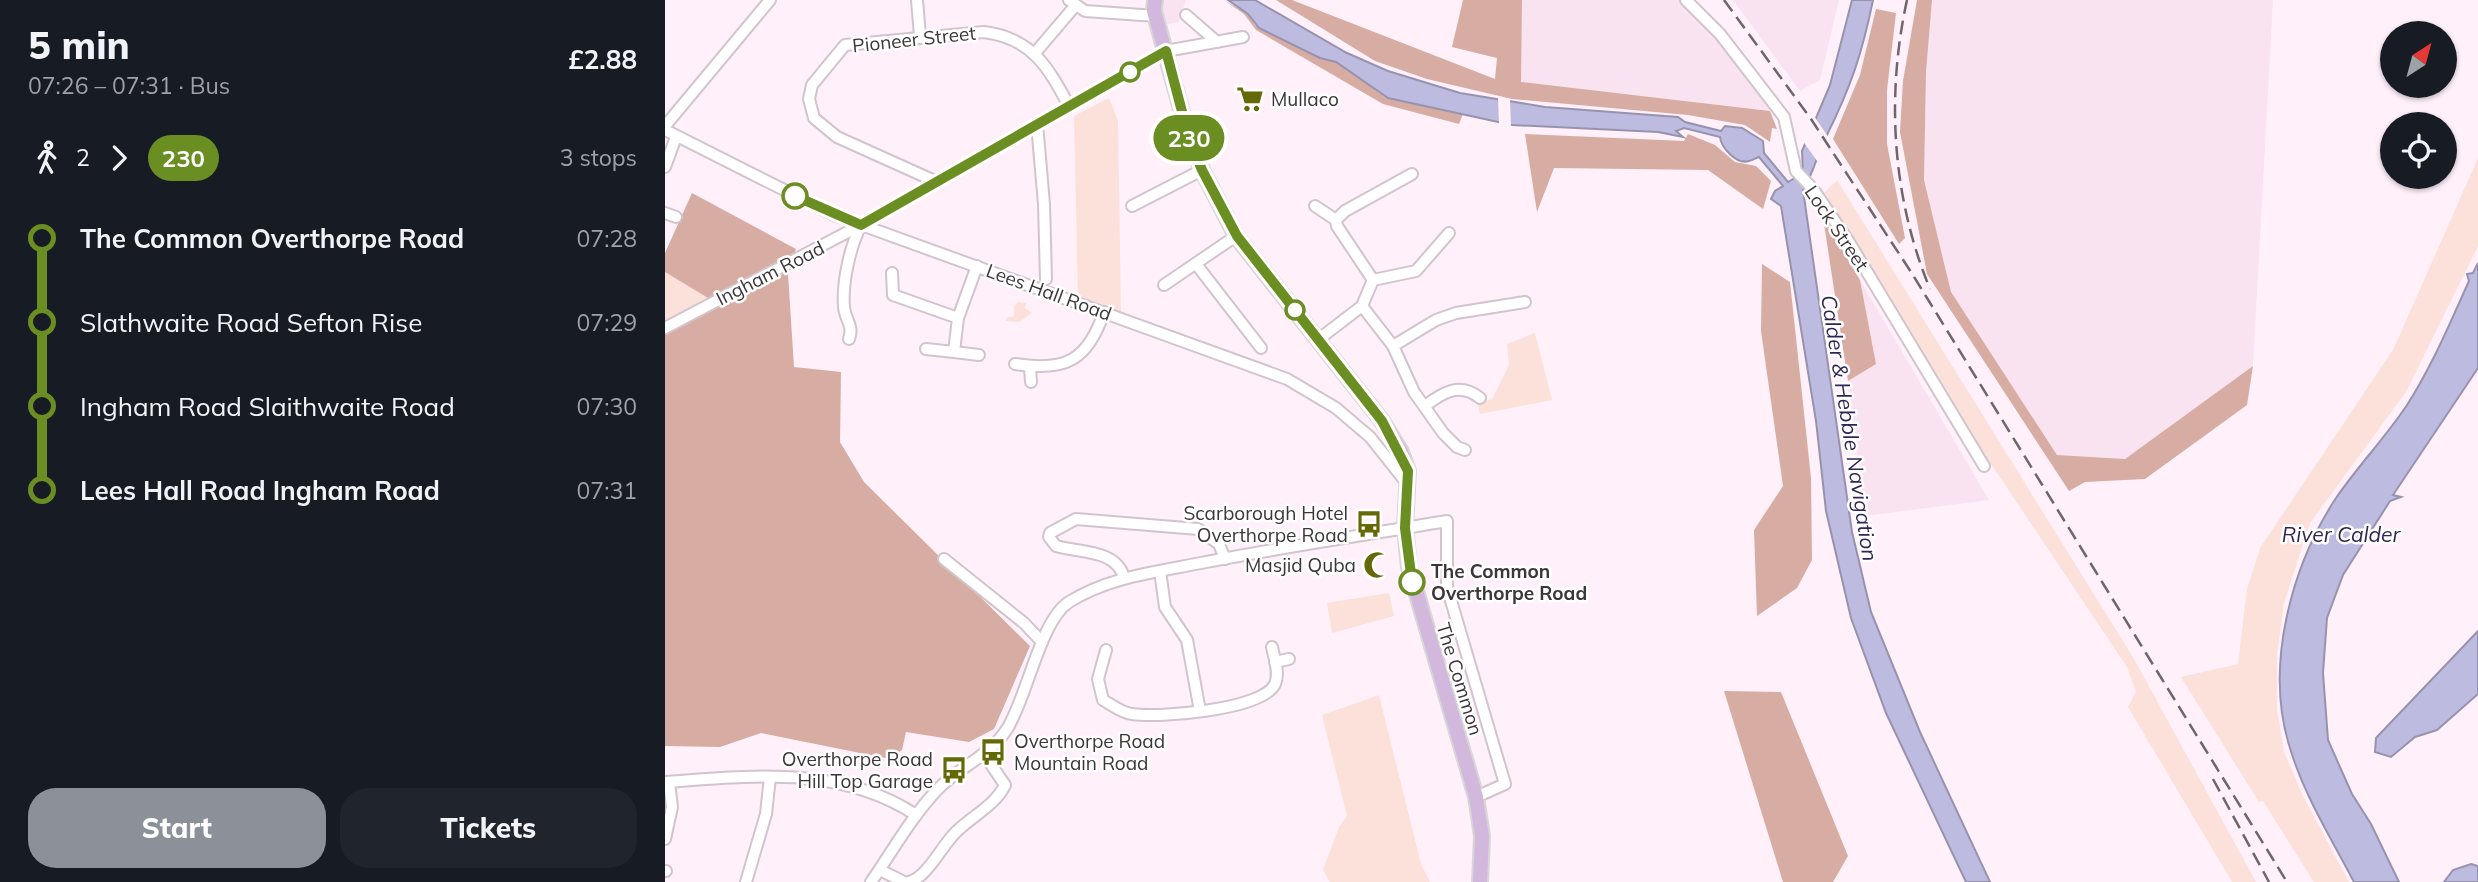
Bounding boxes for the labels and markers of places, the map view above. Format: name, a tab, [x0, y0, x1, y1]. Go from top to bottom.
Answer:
unlabelled marker	[1120, 62, 1140, 82]
supermarket icon: Mullaco	[1235, 84, 1265, 114]
place label: Mullaco	[1271, 87, 1339, 111]
unlabelled marker	[782, 183, 808, 209]
unlabelled marker	[1285, 300, 1305, 320]
place label: Scarborough Hotel Overthorpe Road	[1183, 501, 1348, 547]
bus stop icon: Scarborough Hotel Overthorpe Road	[1354, 509, 1384, 539]
mosque icon: Masjid Quba	[1362, 550, 1392, 580]
place label: Masjid Quba	[1245, 553, 1356, 577]
place label: The Common Overthorpe Road	[1431, 559, 1587, 605]
marker: The Common Overthorpe Road	[1399, 569, 1425, 595]
place label: Overthorpe Road Mountain Road	[1014, 729, 1165, 775]
bus stop icon: Overthorpe Road Mountain Road	[978, 737, 1008, 767]
place label: Overthorpe Road Hill Top Garage	[782, 747, 933, 793]
bus stop icon: Overthorpe Road Hill Top Garage	[939, 755, 969, 785]

